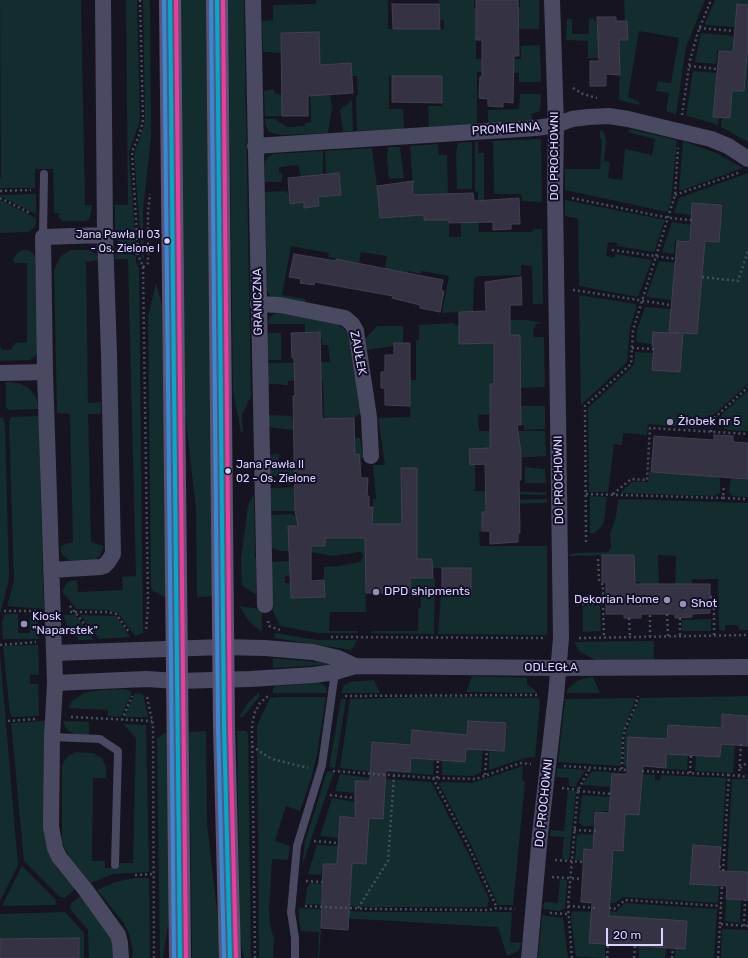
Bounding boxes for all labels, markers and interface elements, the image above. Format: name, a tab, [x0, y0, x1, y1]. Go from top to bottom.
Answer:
street label: DO PROCHOWNI	[548, 112, 562, 200]
street label: PROMIENNA	[471, 119, 541, 139]
place label: Jana Pawła II 03 - Os. Zielone I	[76, 228, 160, 254]
marker: Jana Pawła II 03 - Os. Zielone I	[162, 236, 172, 246]
street label: GRANICZNA	[250, 268, 266, 336]
street label: ZAUŁEK	[347, 330, 369, 376]
place label: Żłobek nr 5	[678, 415, 740, 429]
marker: Żłobek nr 5	[665, 417, 675, 427]
street label: DO PROCHOWNI	[551, 435, 567, 525]
place label: Jana Pawła II 02 - Os. Zielone	[236, 458, 316, 484]
marker: Jana Pawła II 02 - Os. Zielone	[223, 466, 233, 476]
place label: DPD shipments	[384, 585, 470, 599]
marker: DPD shipments	[371, 587, 381, 597]
place label: Dekorian Home	[574, 593, 659, 607]
marker: Dekorian Home	[662, 595, 672, 605]
place label: Shot	[691, 597, 717, 611]
marker: Shot	[678, 599, 688, 609]
place label: Kiosk "Naparstek"	[32, 610, 98, 638]
marker: Kiosk "Naparstek"	[19, 619, 29, 629]
street label: ODLEGŁA	[524, 661, 578, 675]
street label: DO PROCHOWNI	[532, 758, 556, 848]
scale bar	[608, 920, 665, 946]
text: 20 m	[613, 928, 641, 942]

